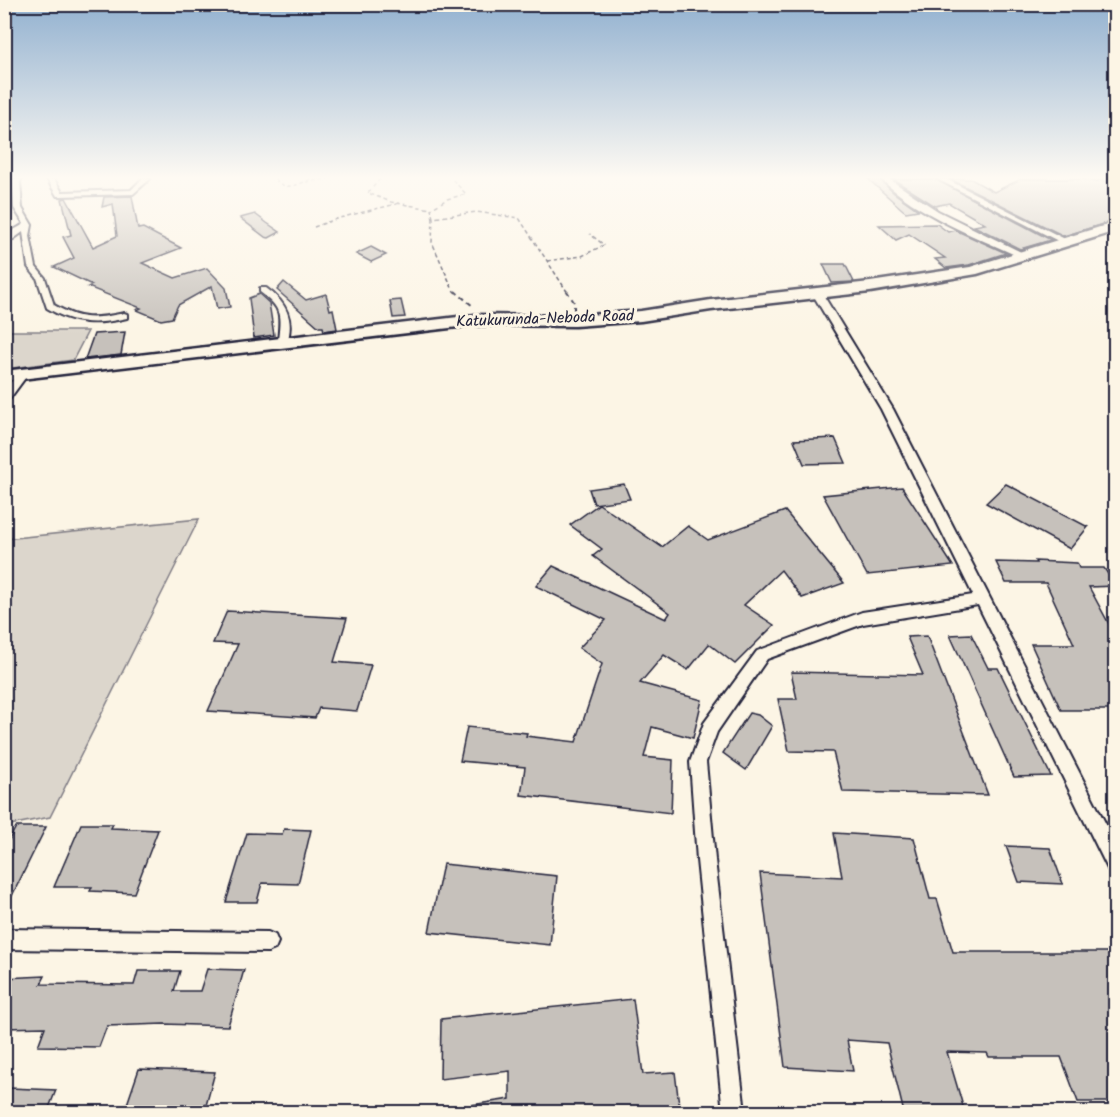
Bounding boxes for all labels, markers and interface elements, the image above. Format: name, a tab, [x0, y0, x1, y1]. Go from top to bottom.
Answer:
street label: Katukurunda-Neboda Road	[456, 303, 635, 335]

